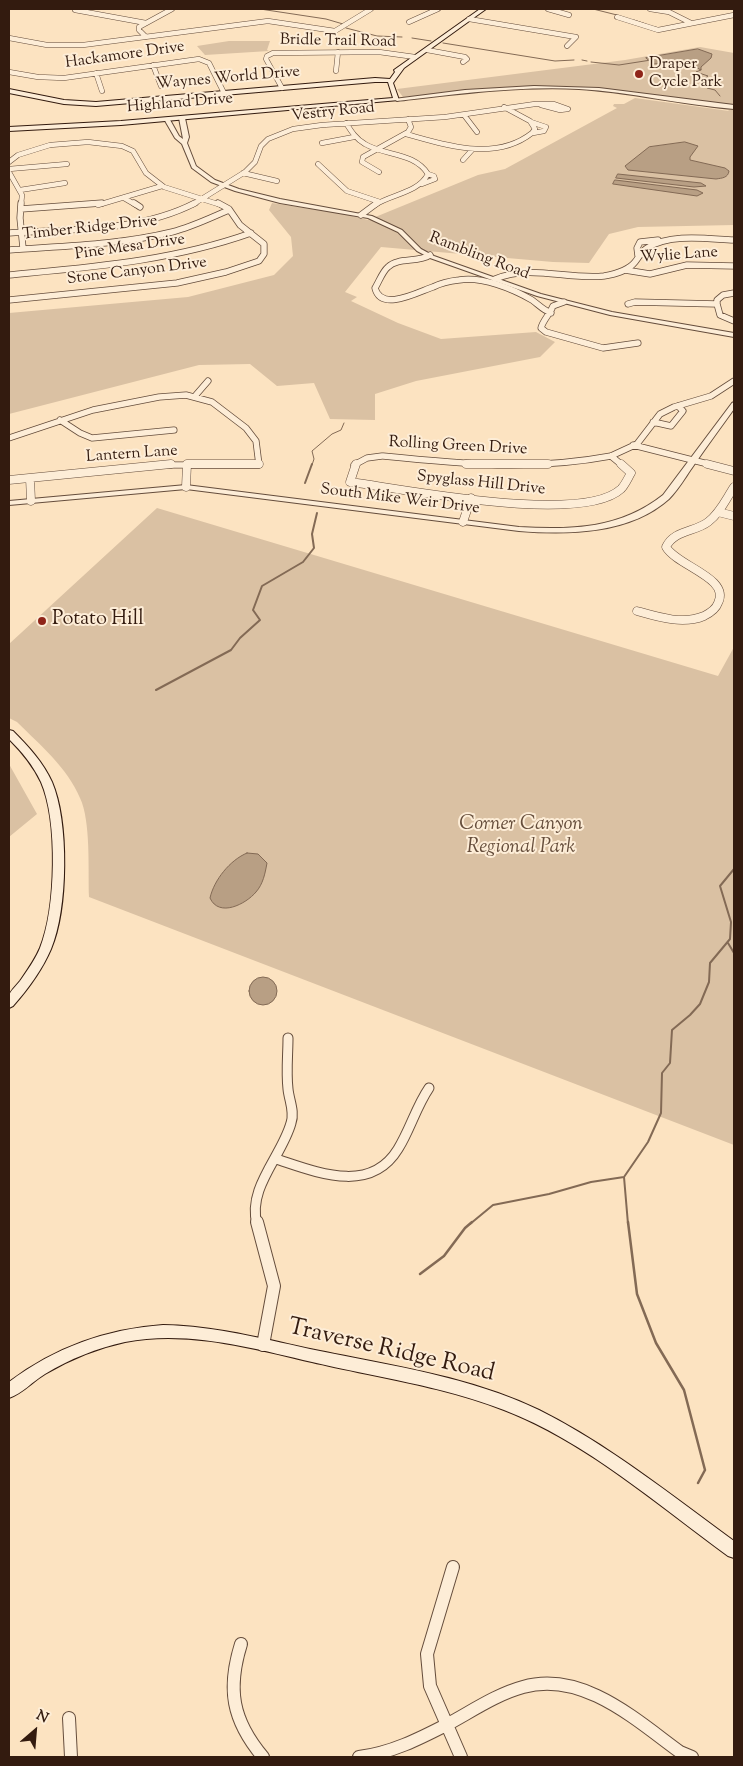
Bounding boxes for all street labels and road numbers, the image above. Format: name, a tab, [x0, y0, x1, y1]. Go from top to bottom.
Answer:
street label: Bridle Trail Road	[280, 31, 396, 53]
street label: Hackamore Drive	[64, 38, 186, 74]
street label: Waynes World Drive	[155, 63, 301, 95]
street label: Highland Drive	[126, 90, 234, 118]
street label: Vestry Road	[290, 99, 376, 127]
street label: Timber Ridge Drive	[22, 212, 158, 246]
street label: Rambling Road	[426, 229, 532, 285]
street label: Pine Mesa Drive	[74, 231, 186, 265]
street label: Wylie Lane	[639, 244, 719, 268]
street label: Stone Canyon Drive	[66, 254, 208, 290]
street label: Rolling Green Drive	[388, 434, 528, 460]
street label: Lantern Lane	[85, 442, 179, 468]
street label: Spyglass Hill Drive	[416, 468, 546, 500]
street label: South Mike Weir Drive	[319, 481, 481, 519]
street label: Traverse Ridge Road	[285, 1314, 497, 1390]

